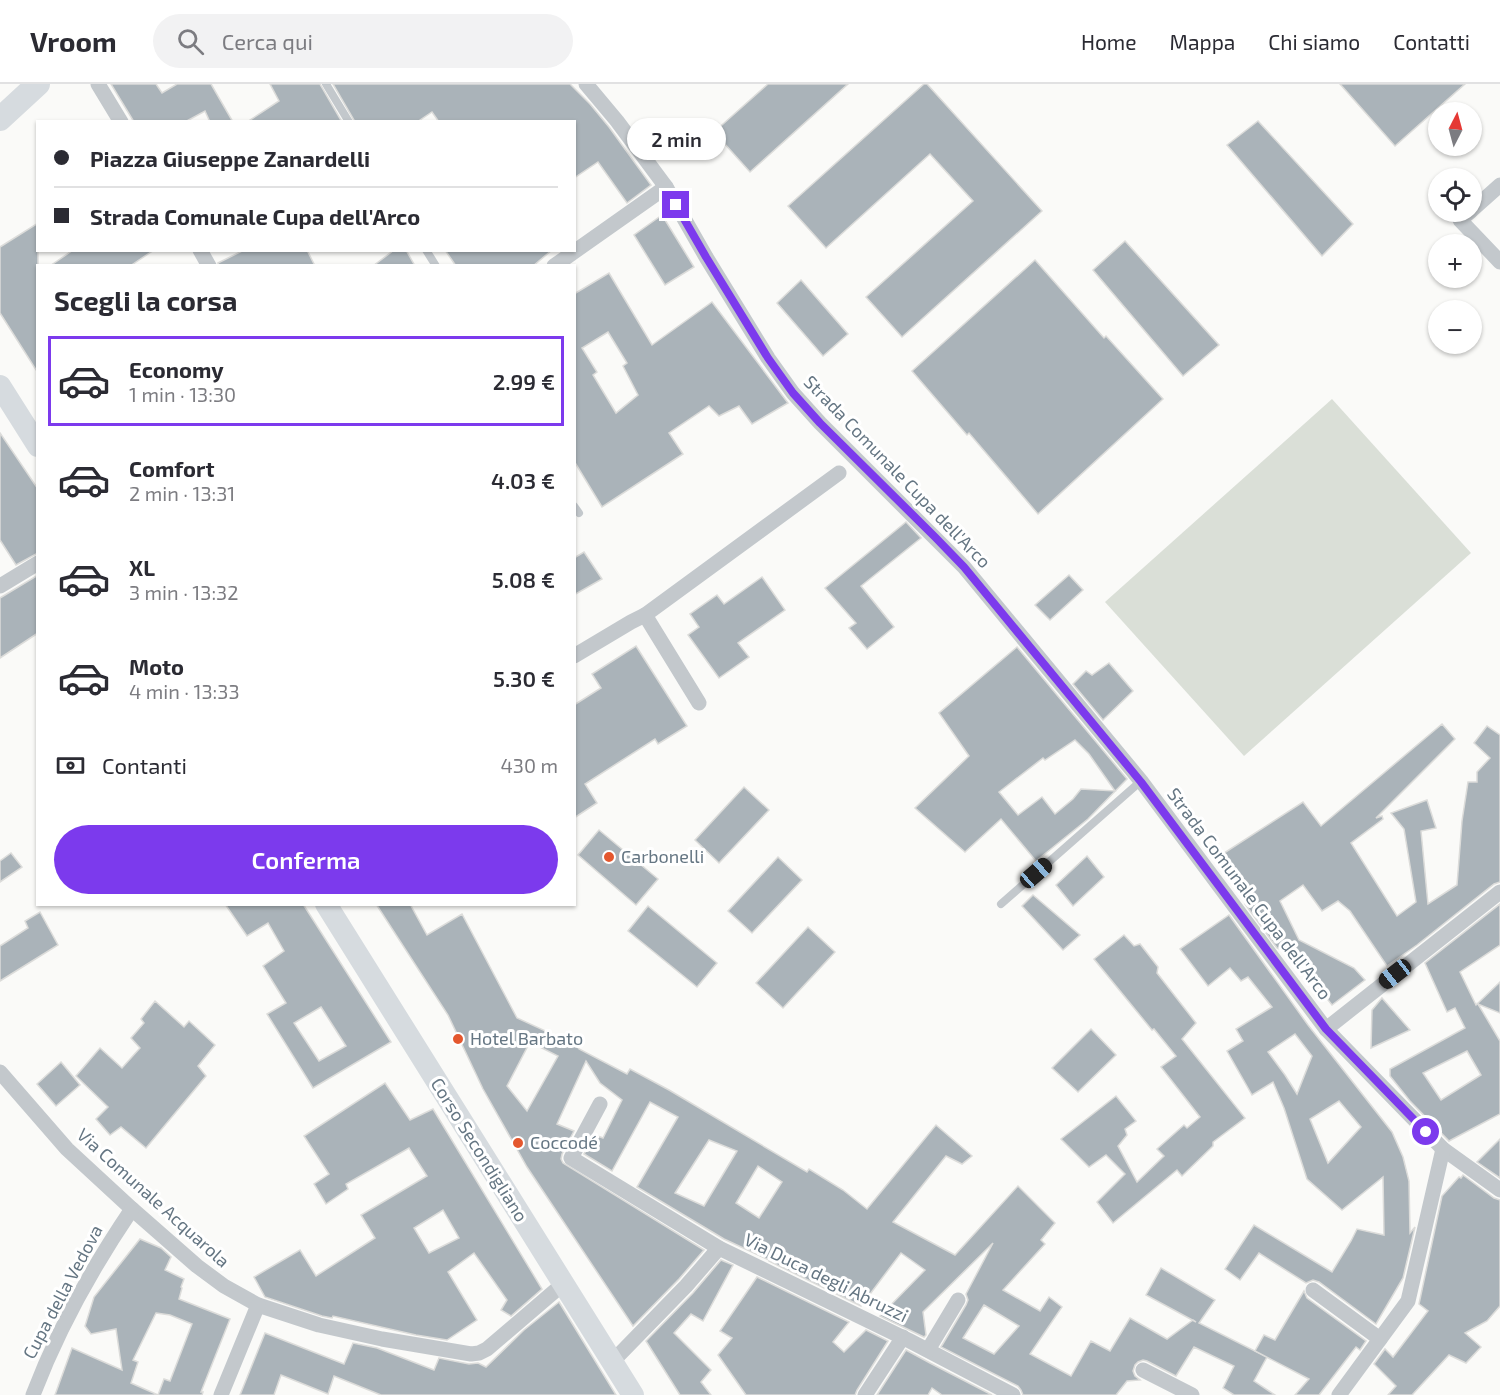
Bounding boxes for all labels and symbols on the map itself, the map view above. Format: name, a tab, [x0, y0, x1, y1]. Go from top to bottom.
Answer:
north arrow	[1428, 102, 1482, 156]
callout: 2 min	[626, 118, 726, 160]
route end	[662, 191, 689, 218]
street label: Strada Comunale Cupa dell'Arco	[800, 370, 996, 572]
street label: Strada Comunale Cupa dell'Arco	[1163, 783, 1337, 1004]
place label: Carbonelli	[621, 845, 704, 867]
marker: Carbonelli	[602, 850, 616, 864]
car	[1017, 854, 1055, 892]
car	[1375, 956, 1415, 992]
place label: Hotel Barbato	[470, 1027, 583, 1049]
marker: Hotel Barbato	[451, 1032, 465, 1046]
street label: Corso Secondigliano	[427, 1074, 533, 1225]
route start	[1412, 1118, 1439, 1145]
street label: Via Comunale Acquarola	[73, 1123, 234, 1272]
place label: Coccodé	[530, 1131, 598, 1153]
marker: Coccodé	[511, 1136, 525, 1150]
street label: Cupa della Vedova	[17, 1221, 107, 1362]
street label: Via Duca degli Abruzzi	[741, 1228, 912, 1326]

